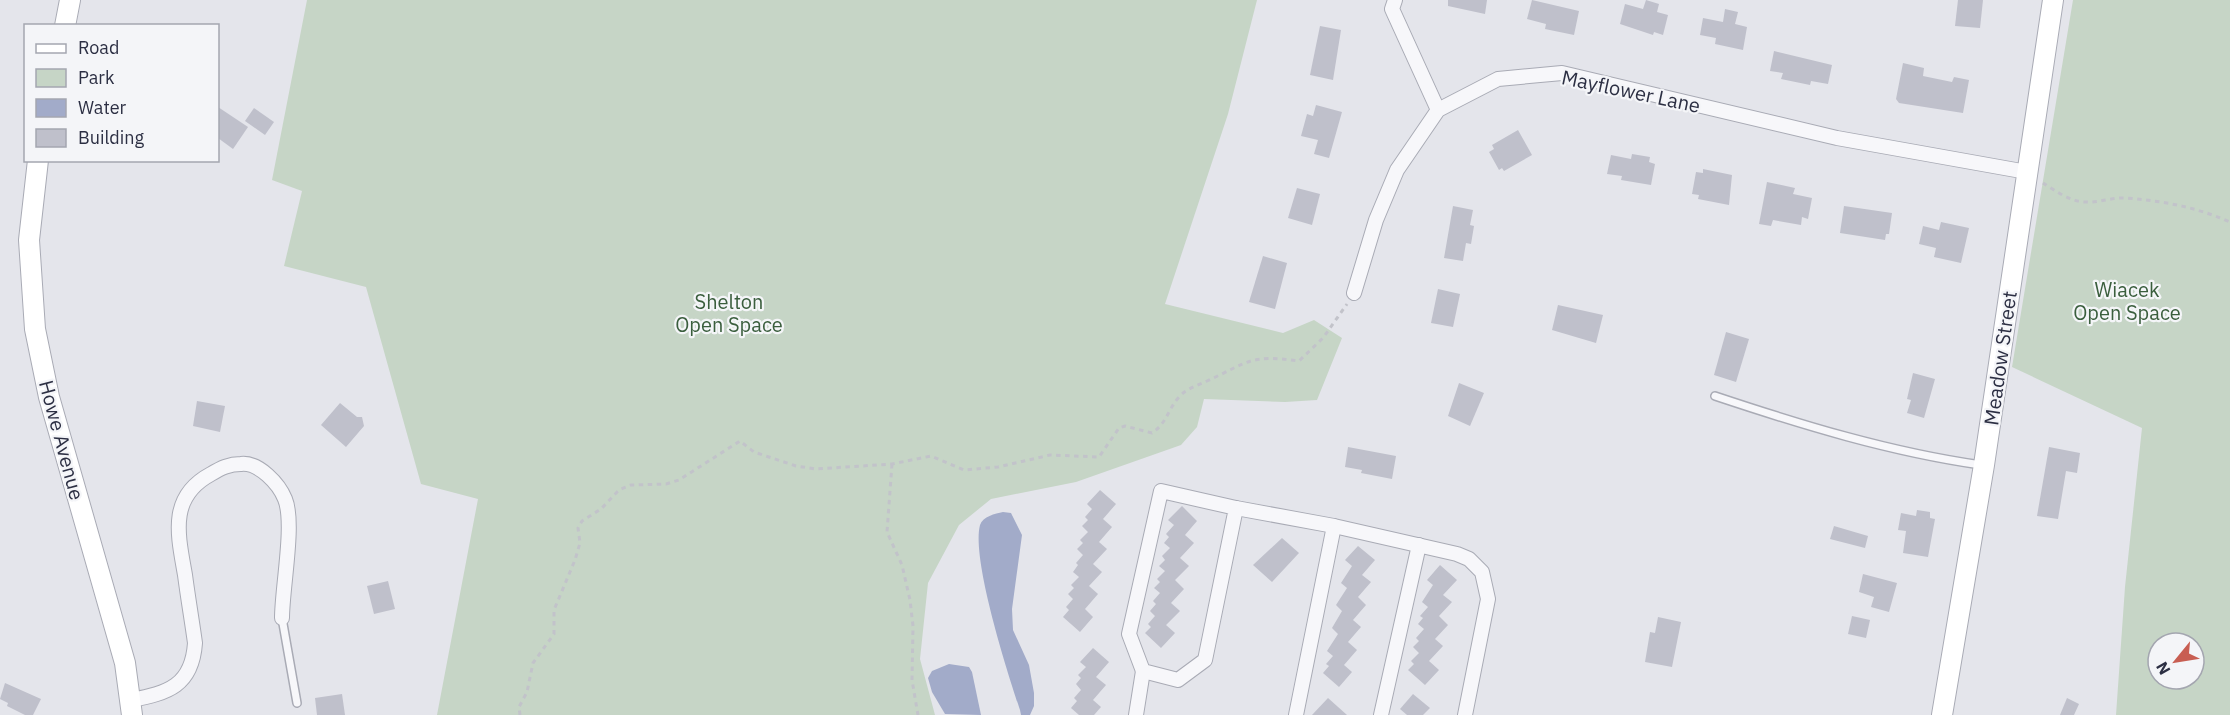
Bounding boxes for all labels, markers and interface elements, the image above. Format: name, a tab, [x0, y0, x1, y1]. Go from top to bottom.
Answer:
legend	[24, 24, 219, 162]
text: Road	[78, 36, 119, 59]
street label: Mayflower Lane	[1559, 63, 1703, 119]
text: Park	[78, 66, 115, 89]
text: Water	[78, 96, 127, 119]
text: Building	[78, 126, 145, 149]
park label: Wiacek Open Space	[2073, 276, 2181, 326]
park label: Shelton Open Space	[675, 288, 783, 338]
street label: Meadow Street	[1977, 289, 2023, 427]
street label: Howe Avenue	[33, 377, 91, 503]
north arrow	[2146, 631, 2206, 691]
text: N	[2151, 658, 2175, 679]

